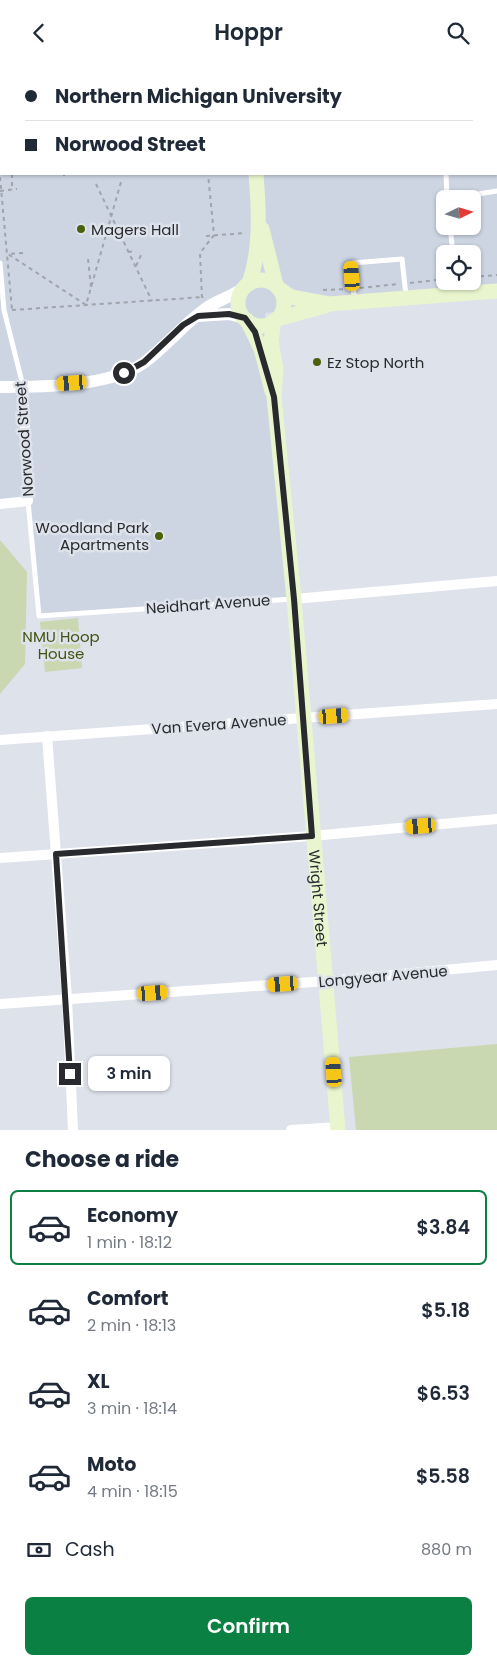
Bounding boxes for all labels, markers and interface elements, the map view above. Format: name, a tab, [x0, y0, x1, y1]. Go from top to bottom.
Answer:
text: Hoppr	[214, 17, 283, 48]
icon: back	[25, 19, 53, 47]
icon: search	[444, 19, 472, 47]
text: Northern Michigan University	[55, 83, 342, 110]
text: Norwood Street	[55, 131, 206, 158]
north arrow	[436, 190, 481, 235]
map controls	[436, 190, 481, 290]
place label: Magers Hall	[91, 219, 179, 240]
marker: Magers Hall	[75, 223, 87, 235]
button: locate	[436, 245, 481, 290]
car	[343, 261, 360, 291]
place label: Ez Stop North	[327, 352, 424, 373]
marker: Ez Stop North	[311, 356, 323, 368]
route start	[113, 362, 135, 384]
car	[56, 374, 87, 392]
street label: Norwood Street	[10, 381, 38, 497]
place label: Woodland Park Apartments	[35, 517, 149, 555]
marker: Woodland Park Apartments	[153, 530, 165, 542]
street label: Neidhart Avenue	[145, 589, 271, 619]
park label: NMU Hoop House	[22, 626, 100, 664]
car	[318, 707, 349, 725]
street label: Van Evera Avenue	[151, 709, 287, 739]
car	[405, 817, 436, 835]
street label: Wright Street	[304, 849, 333, 948]
street label: Longyear Avenue	[318, 960, 448, 992]
car	[267, 975, 298, 993]
car	[137, 984, 168, 1002]
callout: 3 min	[88, 1057, 170, 1091]
car	[325, 1057, 342, 1087]
text: 3 min	[106, 1062, 152, 1085]
route end	[59, 1063, 81, 1085]
text: Choose a ride	[25, 1144, 179, 1175]
text: Economy	[87, 1202, 178, 1229]
icon: car	[27, 1205, 72, 1250]
text: $3.84	[416, 1214, 470, 1241]
text: 1 min · 18:12	[87, 1231, 172, 1254]
text: Comfort	[87, 1285, 169, 1312]
icon: car	[27, 1288, 72, 1333]
text: $5.18	[421, 1297, 470, 1324]
text: 2 min · 18:13	[87, 1314, 176, 1337]
text: XL	[87, 1368, 110, 1395]
icon: car	[27, 1371, 72, 1416]
text: $6.53	[417, 1380, 470, 1407]
text: 3 min · 18:14	[87, 1397, 177, 1420]
text: Moto	[87, 1451, 136, 1478]
icon: car	[27, 1454, 72, 1499]
text: $5.58	[416, 1463, 470, 1490]
text: 4 min · 18:15	[87, 1480, 178, 1503]
icon: cash	[25, 1536, 53, 1564]
text: Cash	[65, 1536, 115, 1563]
text: 880 m	[421, 1538, 472, 1561]
button: Confirm	[25, 1597, 472, 1655]

